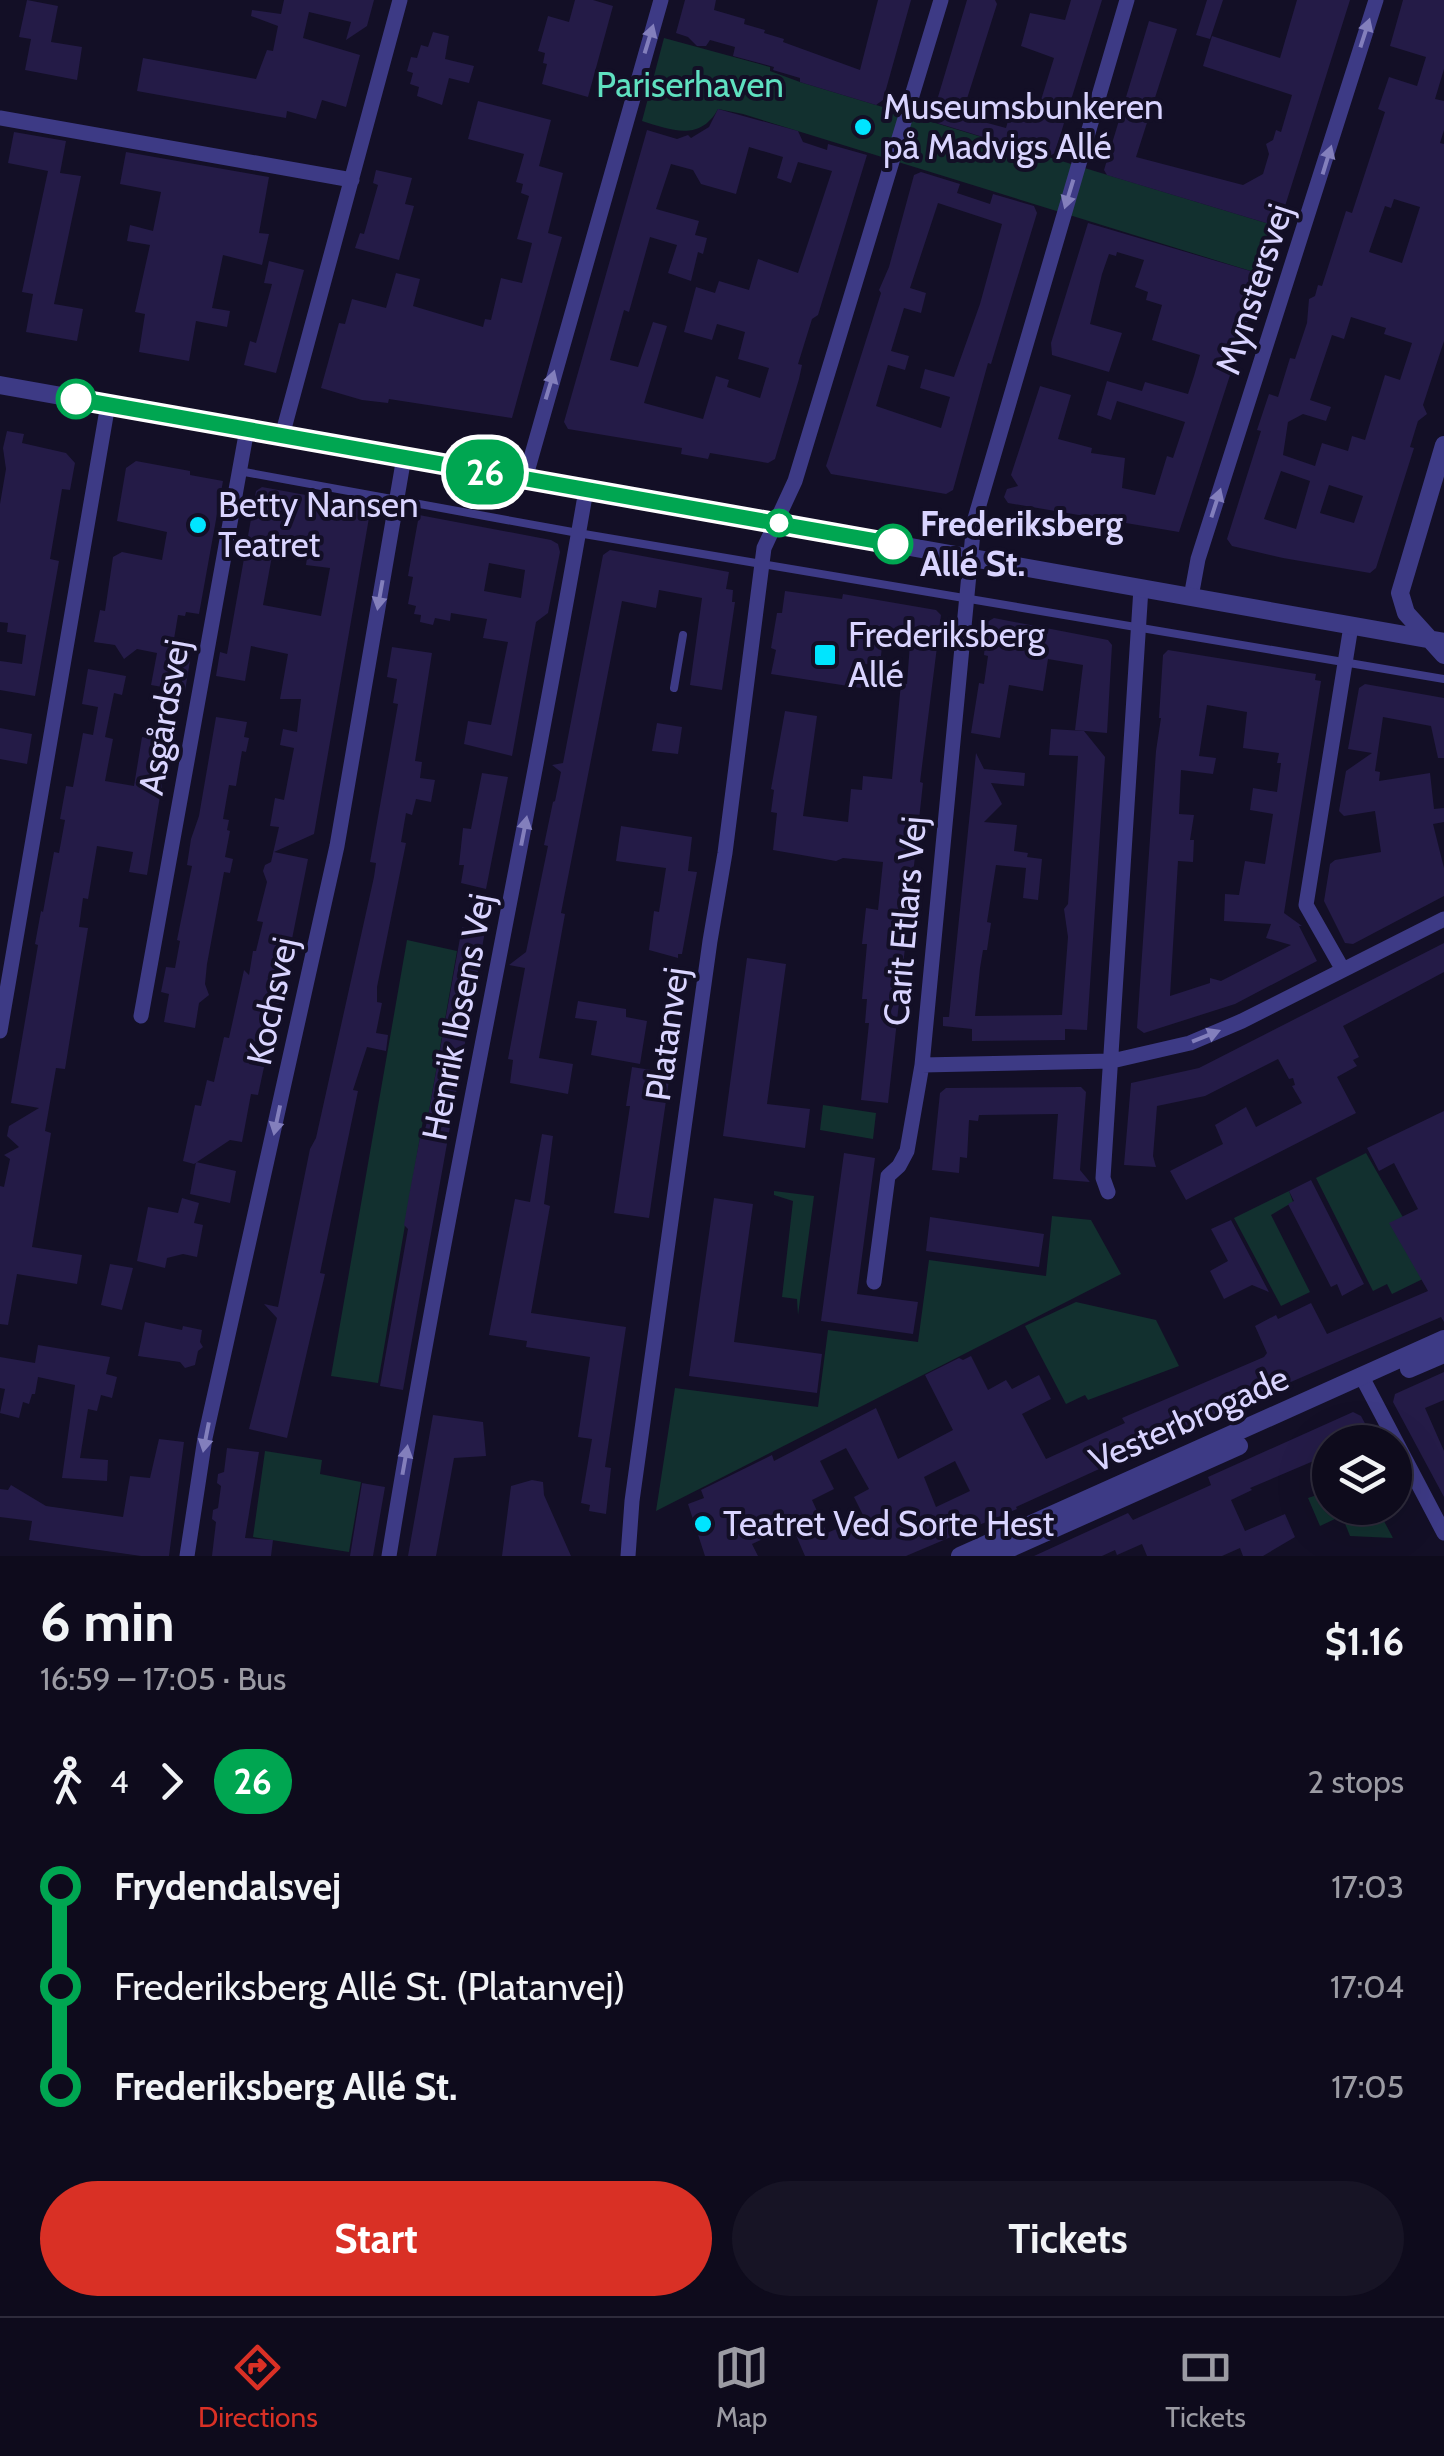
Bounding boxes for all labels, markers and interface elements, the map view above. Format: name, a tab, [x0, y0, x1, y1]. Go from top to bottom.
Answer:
one-way arrow	[1359, 18, 1374, 48]
one-way arrow	[642, 23, 657, 53]
park label: Pariserhaven	[596, 63, 784, 106]
place label: Museumsbunkeren på Madvigs Allé	[883, 85, 1164, 168]
marker: Museumsbunkeren på Madvigs Allé	[852, 116, 874, 138]
one-way arrow	[1320, 145, 1335, 175]
one-way arrow	[1060, 179, 1075, 209]
street label: Mynstersvej	[1206, 198, 1301, 380]
one-way arrow	[543, 369, 558, 400]
unlabelled marker	[57, 380, 95, 418]
line badge: 26	[440, 440, 530, 504]
text: 26	[466, 451, 504, 494]
place label: Betty Nansen Teatret	[218, 483, 419, 566]
one-way arrow	[1209, 487, 1224, 518]
place label: Frederiksberg Allé St.	[920, 502, 1124, 585]
unlabelled marker	[766, 510, 792, 536]
marker: Betty Nansen Teatret	[187, 514, 209, 536]
marker: Frederiksberg Allé St.	[874, 525, 912, 563]
one-way arrow	[372, 580, 387, 611]
place label: Frederiksberg Allé	[848, 613, 1045, 696]
street label: Asgårdsvej	[129, 636, 198, 798]
marker: Frederiksberg Allé	[812, 642, 838, 668]
street label: Carit Etlars Vej	[874, 814, 935, 1028]
one-way arrow	[517, 815, 532, 846]
street label: Henrik Ibsens Vej	[412, 890, 503, 1144]
street label: Kochsvej	[237, 933, 306, 1069]
street label: Platanvej	[636, 964, 697, 1104]
one-way arrow	[1192, 1028, 1221, 1044]
one-way arrow	[269, 1105, 284, 1136]
street label: Vesterbrogade	[1083, 1356, 1295, 1482]
one-way arrow	[197, 1422, 213, 1453]
map controls	[1312, 1425, 1412, 1525]
button: layers	[1312, 1425, 1412, 1525]
one-way arrow	[398, 1444, 414, 1475]
place label: Teatret Ved Sorte Hest	[723, 1502, 1055, 1545]
marker: Teatret Ved Sorte Hest	[692, 1513, 714, 1535]
text: 6 min	[40, 1588, 175, 1655]
text: $1.16	[1325, 1618, 1404, 1665]
text: 16:59 – 17:05 · Bus	[40, 1659, 286, 1698]
icon: walk	[40, 1754, 95, 1809]
icon: forward	[144, 1754, 199, 1809]
text: 26	[234, 1760, 272, 1803]
text: 4	[110, 1762, 129, 1801]
text: 2 stops	[1307, 1762, 1404, 1801]
text: Frydendalsvej	[114, 1863, 341, 1910]
text: 17:03	[1331, 1867, 1404, 1906]
text: Frederiksberg Allé St. (Platanvej)	[114, 1963, 625, 2010]
text: 17:04	[1330, 1967, 1404, 2006]
text: Frederiksberg Allé St.	[114, 2063, 457, 2110]
text: 17:05	[1331, 2067, 1404, 2106]
button: Start	[40, 2181, 712, 2296]
button: Tickets	[732, 2181, 1404, 2296]
tab: Directions	[198, 2340, 318, 2434]
tab: Map	[714, 2340, 769, 2434]
tab: Tickets	[1165, 2340, 1246, 2434]

